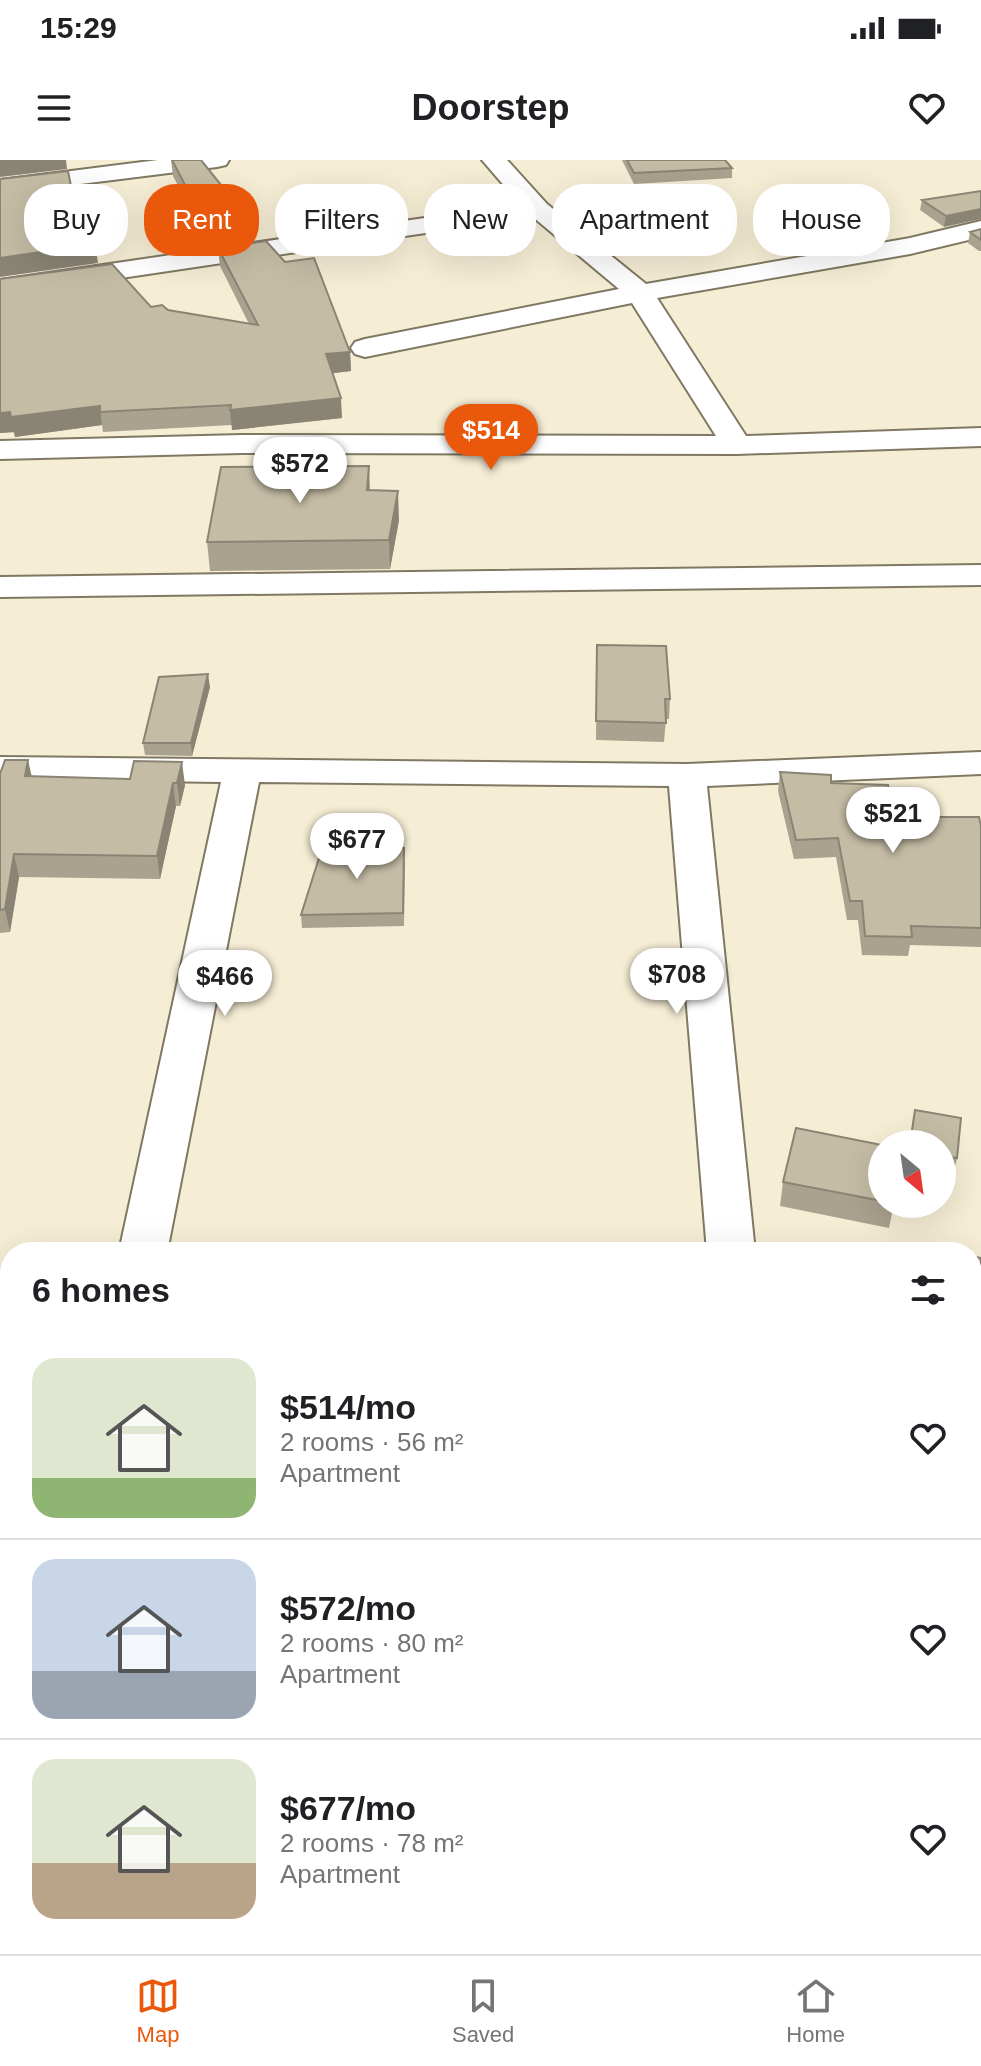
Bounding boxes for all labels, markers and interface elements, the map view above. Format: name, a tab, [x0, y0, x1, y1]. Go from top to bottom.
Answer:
text: 15:29	[40, 11, 117, 44]
icon: menu	[32, 86, 76, 130]
icon: heart	[905, 86, 949, 130]
text: Doorstep	[411, 87, 570, 128]
chip: Buy	[24, 184, 128, 256]
chip: Rent	[144, 184, 259, 256]
chip: Filters	[275, 184, 408, 256]
chip: New	[424, 184, 536, 256]
chip: Apartment	[552, 184, 737, 256]
chip: House	[753, 184, 890, 256]
pin: $514	[444, 404, 538, 472]
text: $514	[462, 415, 520, 445]
pin: $572	[253, 437, 347, 505]
text: $572	[271, 448, 329, 478]
pin: $521	[846, 787, 940, 855]
text: $521	[864, 798, 922, 828]
pin: $677	[310, 813, 404, 881]
text: $677	[328, 824, 386, 854]
pin: $708	[630, 948, 724, 1016]
pin: $466	[178, 950, 272, 1018]
text: $708	[648, 959, 706, 989]
text: $466	[196, 961, 254, 991]
north arrow	[868, 1130, 956, 1218]
map controls	[868, 1130, 956, 1218]
icon: filters	[906, 1268, 950, 1312]
text: 6 homes	[32, 1271, 170, 1309]
text: $514/mo	[280, 1388, 416, 1426]
icon: home	[96, 1390, 192, 1486]
icon: heart	[906, 1416, 950, 1460]
text: 2 rooms · 56 m²	[280, 1427, 464, 1457]
text: Apartment	[280, 1458, 400, 1488]
text: $572/mo	[280, 1589, 416, 1627]
icon: home	[96, 1591, 192, 1687]
icon: heart	[906, 1617, 950, 1661]
text: 2 rooms · 80 m²	[280, 1628, 464, 1658]
text: Apartment	[280, 1659, 400, 1689]
text: $677/mo	[280, 1789, 416, 1827]
icon: home	[96, 1791, 192, 1887]
icon: heart	[906, 1817, 950, 1861]
text: 2 rooms · 78 m²	[280, 1828, 464, 1858]
text: Apartment	[280, 1859, 400, 1889]
tab: Map	[136, 1974, 180, 2048]
tab: Saved	[452, 1974, 514, 2048]
tab: Home	[786, 1974, 845, 2048]

